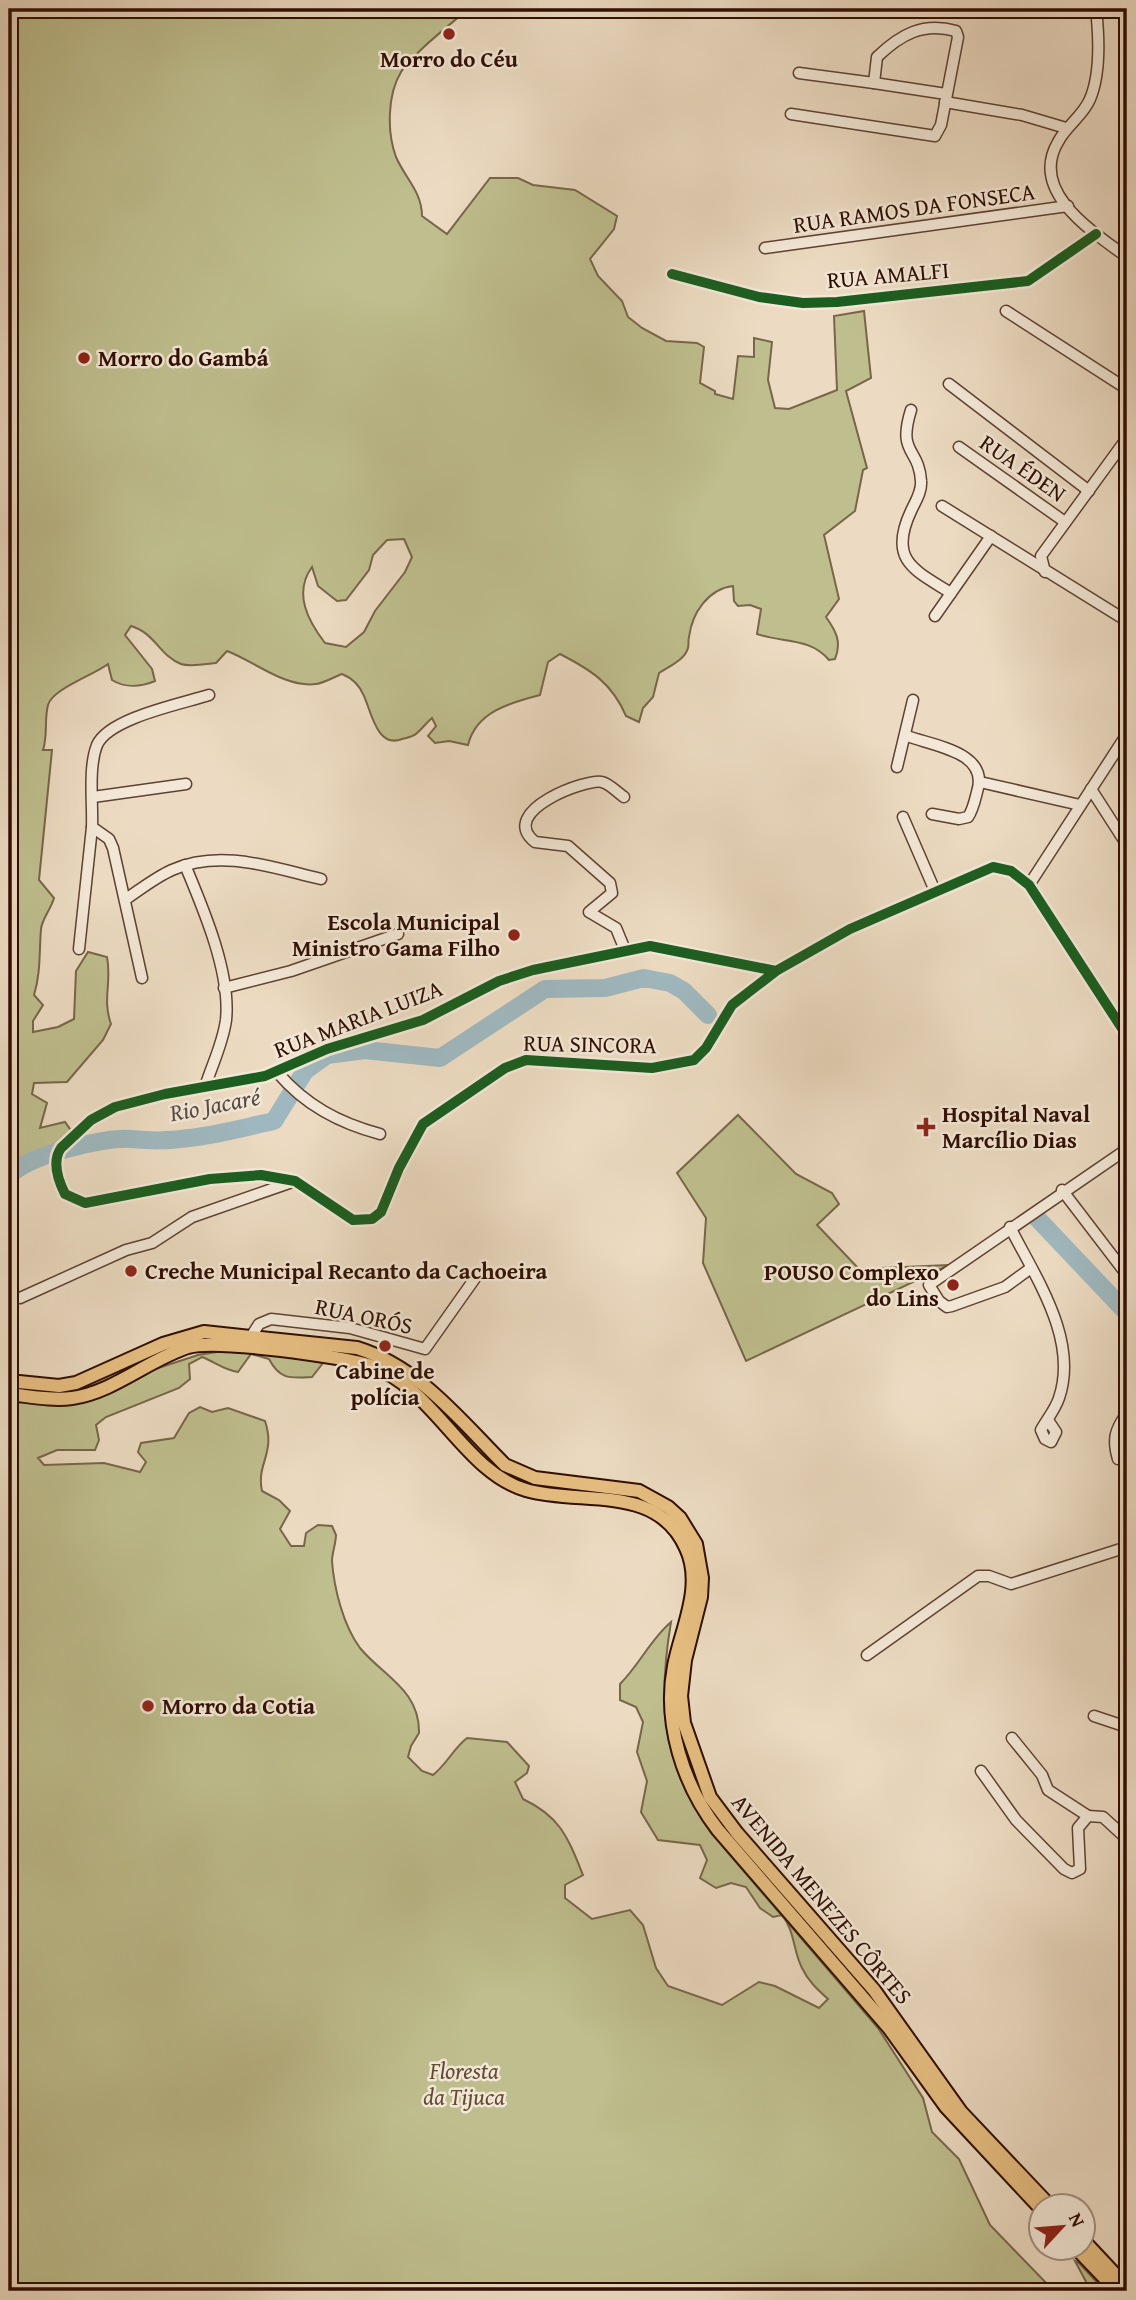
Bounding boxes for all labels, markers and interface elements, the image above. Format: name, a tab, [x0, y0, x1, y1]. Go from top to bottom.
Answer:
marker: Morro do Céu	[441, 26, 457, 42]
place label: Morro do Céu	[380, 42, 519, 75]
street label: RUA RAMOS DA FONSECA	[791, 174, 1037, 241]
street label: RUA AMALFI	[825, 253, 950, 296]
place label: Morro do Gambá	[98, 341, 269, 374]
marker: Morro do Gambá	[76, 350, 92, 366]
street label: RUA ÉDEN	[973, 426, 1073, 509]
place label: Escola Municipal Ministro Gama Filho	[292, 905, 500, 964]
marker: Escola Municipal Ministro Gama Filho	[506, 927, 522, 943]
street label: RUA MARIA LUIZA	[269, 971, 447, 1066]
street label: RUA SINCORA	[523, 1026, 657, 1061]
water label: Rio Jacaré	[166, 1078, 264, 1131]
place label: Hospital Naval Marcílio Dias	[942, 1097, 1090, 1156]
marker: Hospital Naval Marcílio Dias	[916, 1117, 936, 1137]
place label: Creche Municipal Recanto da Cachoeira	[145, 1254, 548, 1287]
place label: POUSO Complexo do Lins	[764, 1255, 939, 1314]
marker: Creche Municipal Recanto da Cachoeira	[123, 1263, 139, 1279]
marker: POUSO Complexo do Lins	[945, 1277, 961, 1293]
street label: RUA ORÓS	[312, 1289, 416, 1342]
marker: Cabine de polícia	[377, 1338, 393, 1354]
place label: Cabine de polícia	[336, 1354, 434, 1413]
place label: Morro da Cotia	[162, 1689, 315, 1722]
marker: Morro da Cotia	[140, 1698, 156, 1714]
street label: AVENIDA MENEZES CÔRTES	[724, 1786, 920, 2011]
park label: Floresta da Tijuca	[423, 2054, 505, 2113]
north arrow	[1028, 2192, 1098, 2262]
text: N	[1062, 2208, 1093, 2232]

